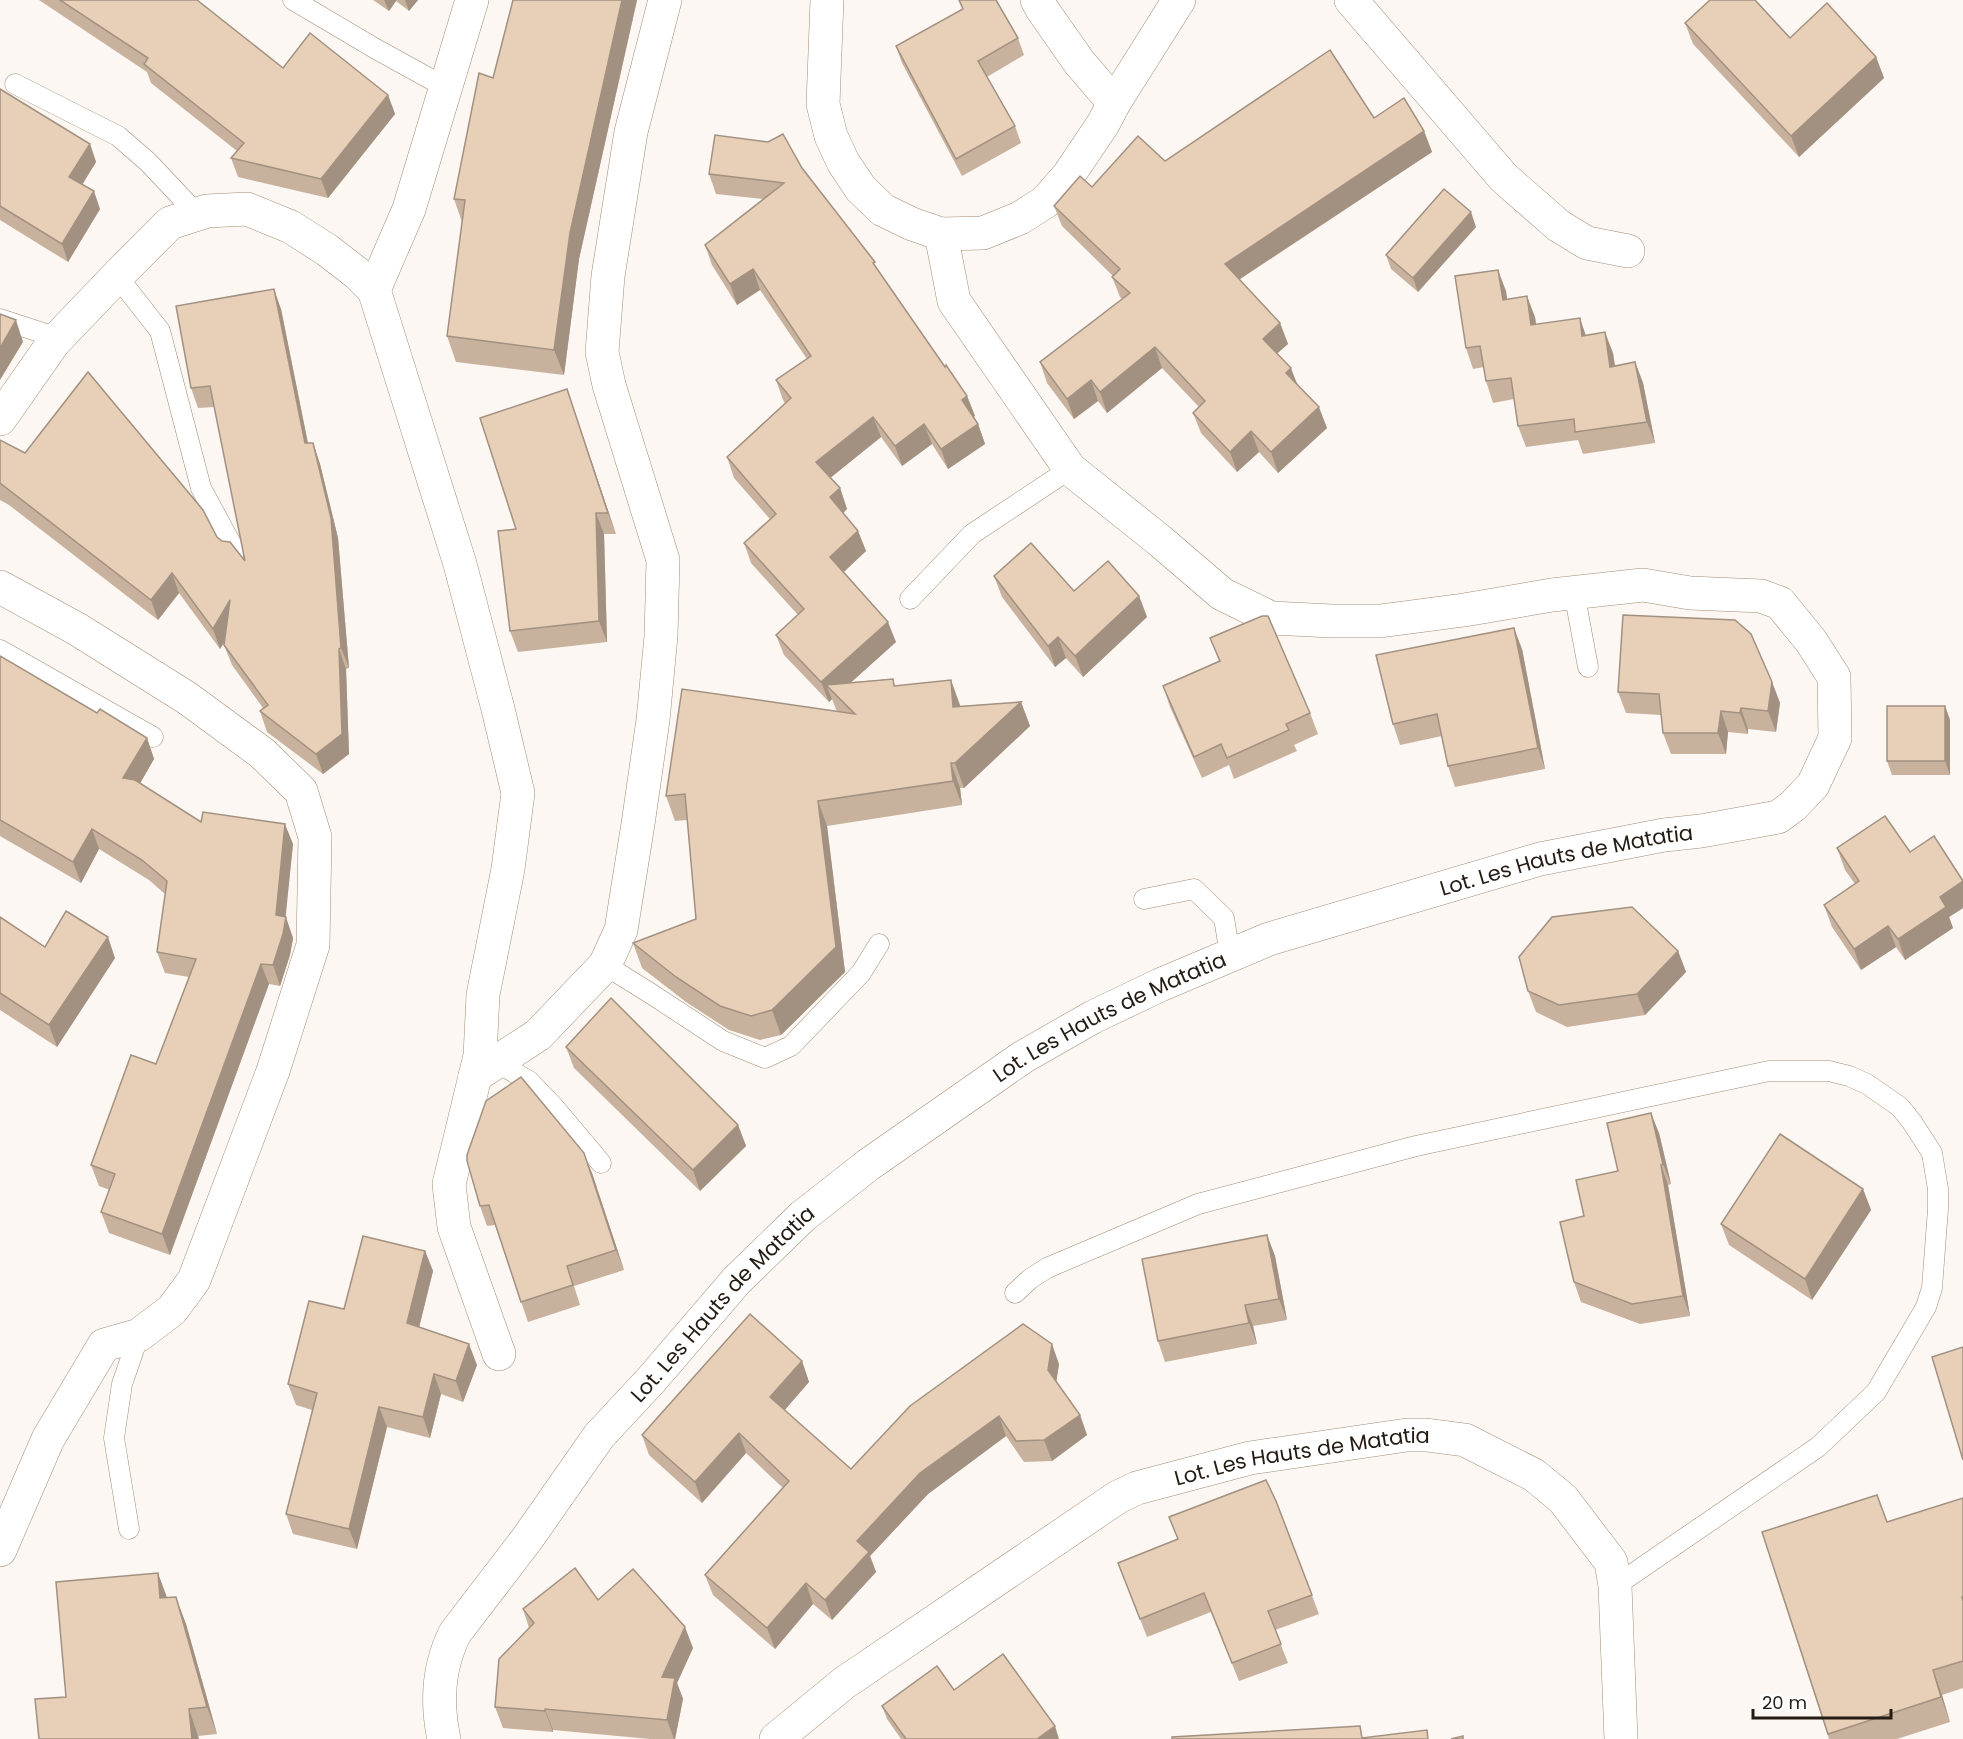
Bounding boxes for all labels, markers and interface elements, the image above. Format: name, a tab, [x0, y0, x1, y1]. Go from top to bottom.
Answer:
street label: Lot. Les Hauts de Matatia	[1436, 817, 1694, 902]
street label: Lot. Les Hauts de Matatia	[987, 944, 1230, 1088]
street label: Lot. Les Hauts de Matatia	[623, 1198, 820, 1408]
street label: Lot. Les Hauts de Matatia	[1171, 1420, 1430, 1492]
scale bar	[1753, 1682, 1891, 1720]
text: 20 m	[1762, 1690, 1807, 1715]

